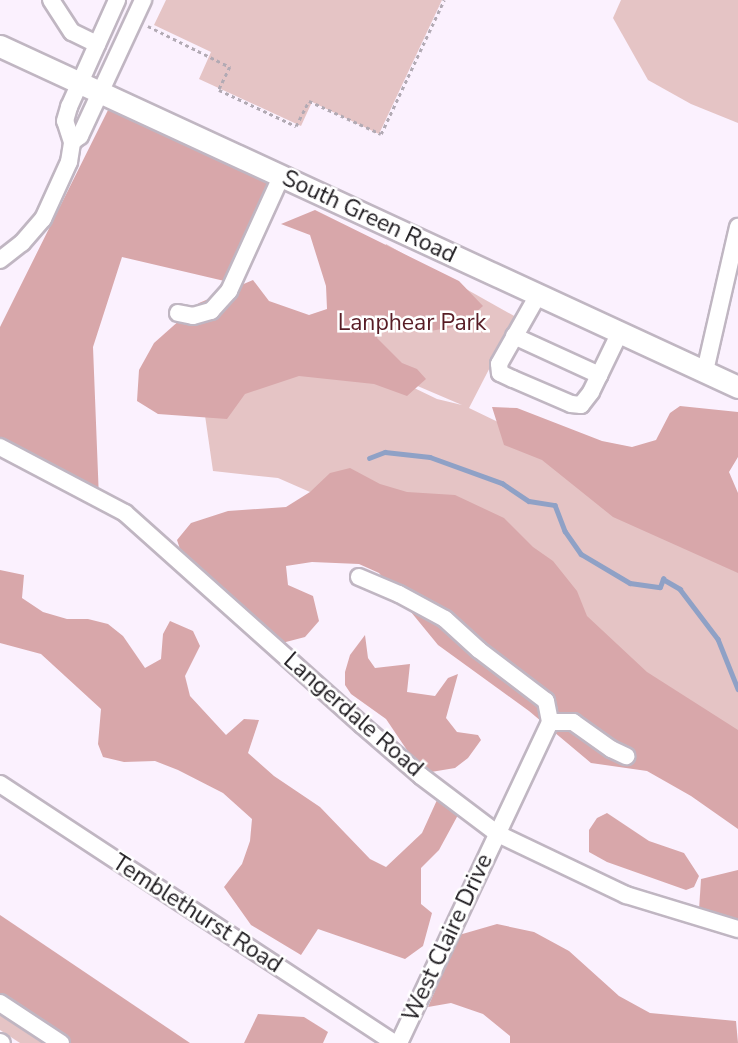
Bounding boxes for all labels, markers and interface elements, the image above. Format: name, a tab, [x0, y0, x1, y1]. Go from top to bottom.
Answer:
street label: South Green Road	[278, 165, 460, 269]
park label: Lanphear Park	[338, 309, 486, 337]
street label: Langerdale Road	[278, 647, 428, 783]
street label: Temblethurst Road	[107, 849, 287, 979]
street label: West Claire Drive	[397, 850, 499, 1026]

